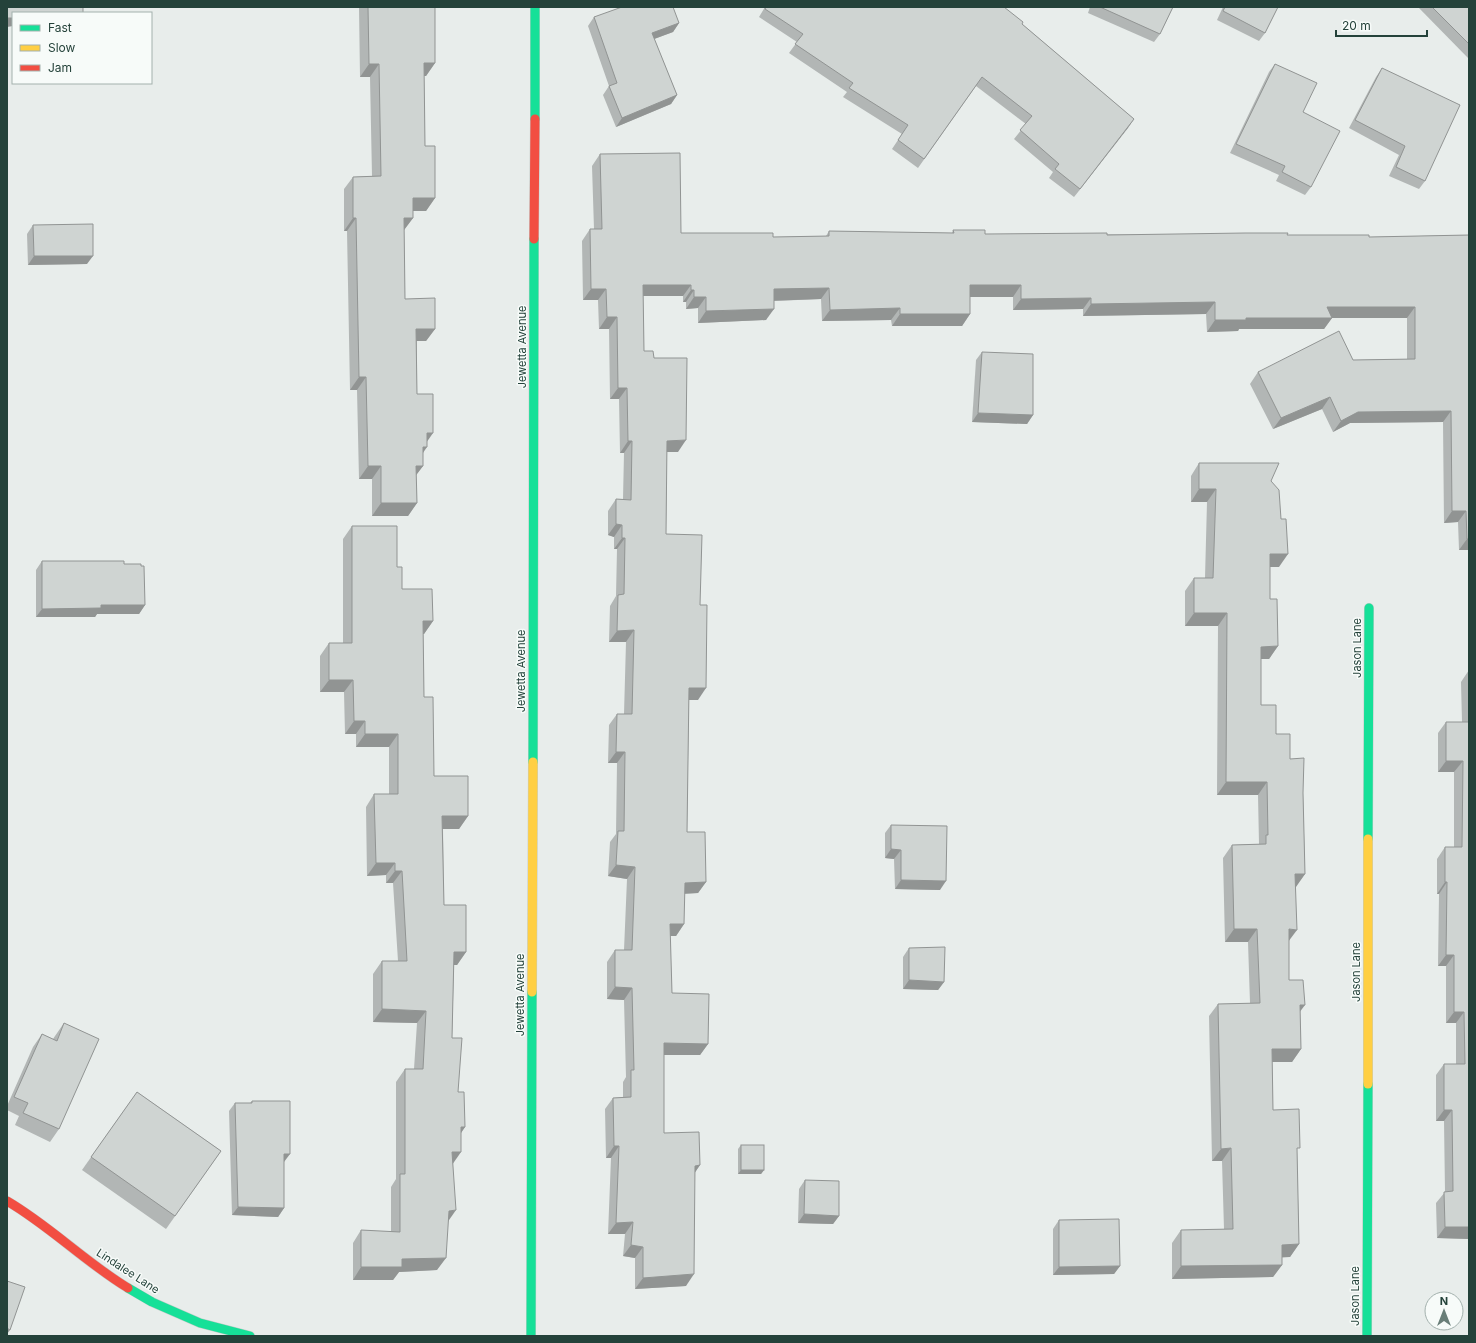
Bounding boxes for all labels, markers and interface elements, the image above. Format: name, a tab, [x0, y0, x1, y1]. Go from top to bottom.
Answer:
legend	[12, 12, 152, 84]
scale bar	[1336, 12, 1427, 38]
text: 20 m	[1342, 18, 1371, 33]
text: Fast	[48, 20, 72, 35]
text: Slow	[48, 40, 76, 55]
text: Jam	[48, 60, 72, 75]
street label: Jewetta Avenue	[515, 306, 529, 388]
street label: Jason Lane	[1350, 618, 1364, 678]
street label: Jewetta Avenue	[514, 630, 528, 712]
street label: Jason Lane	[1349, 942, 1363, 1002]
street label: Jewetta Avenue	[513, 954, 527, 1036]
street label: Lindalee Lane	[94, 1245, 162, 1297]
street label: Jason Lane	[1348, 1266, 1362, 1326]
north arrow	[1424, 1291, 1464, 1331]
text: N	[1440, 1294, 1448, 1308]

